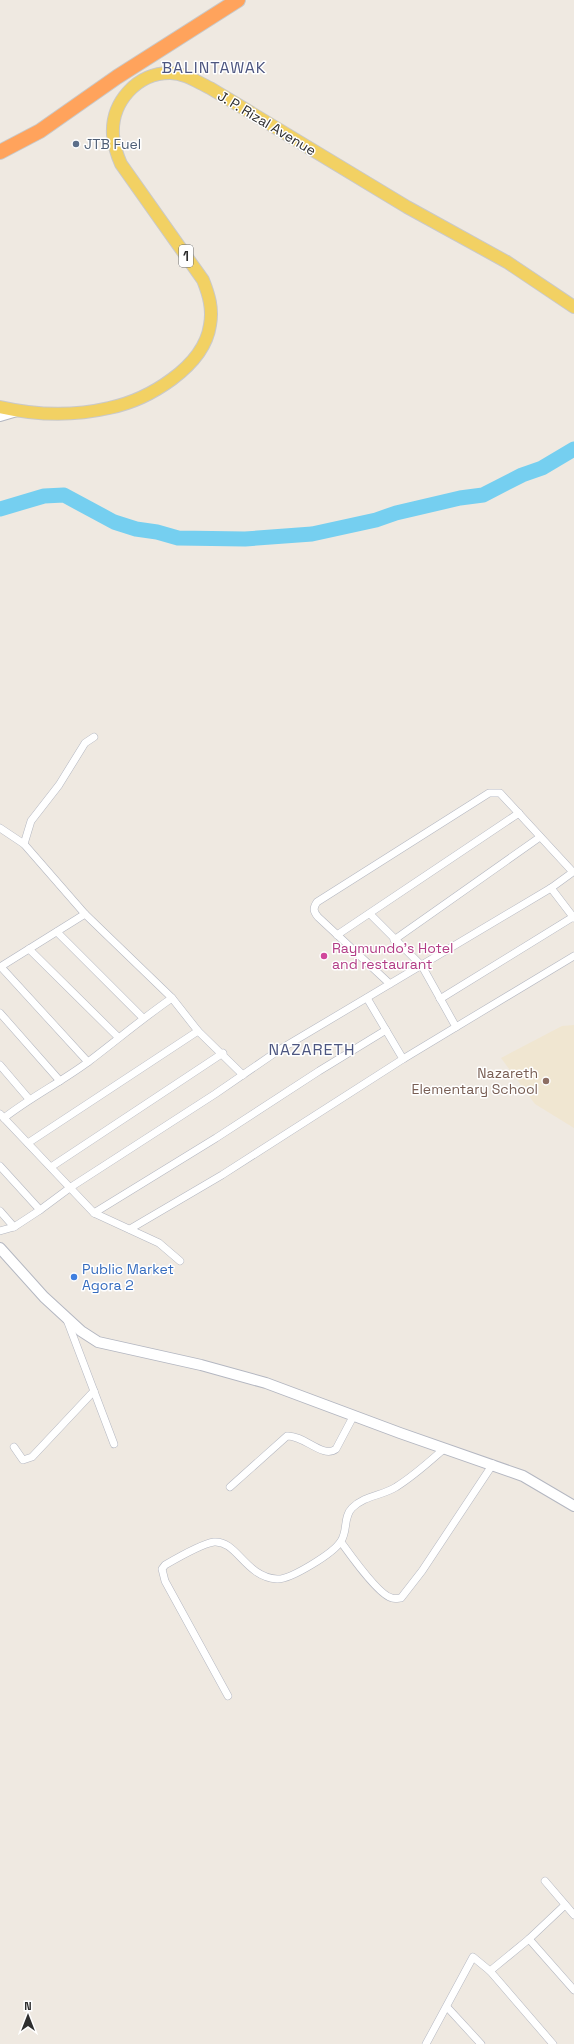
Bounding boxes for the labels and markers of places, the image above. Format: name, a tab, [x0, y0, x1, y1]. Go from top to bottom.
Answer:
place label: JTB Fuel	[84, 135, 141, 153]
marker: JTB Fuel	[71, 139, 81, 149]
place label: Raymundo's Hotel and restaurant	[332, 939, 453, 973]
marker: Raymundo's Hotel and restaurant	[319, 951, 329, 961]
place label: Nazareth Elementary School	[412, 1064, 538, 1098]
marker: Nazareth Elementary School	[541, 1076, 551, 1086]
place label: Public Market Agora 2	[82, 1260, 174, 1294]
marker: Public Market Agora 2	[69, 1272, 79, 1282]

